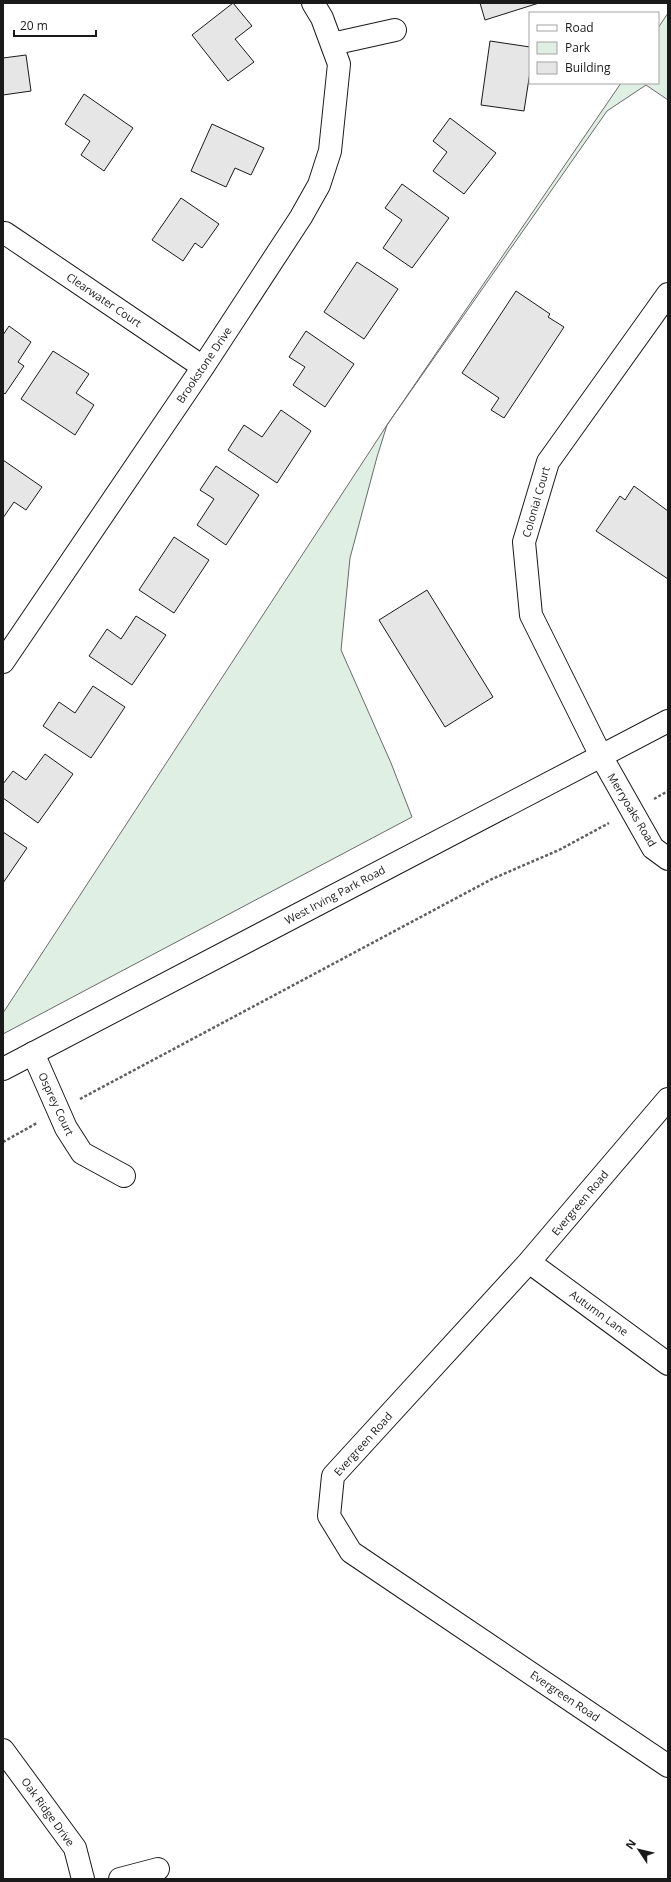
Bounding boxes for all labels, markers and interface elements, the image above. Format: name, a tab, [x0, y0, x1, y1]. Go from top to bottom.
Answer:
scale bar	[14, 12, 96, 38]
legend	[529, 12, 659, 84]
text: 20 m	[20, 17, 48, 34]
text: Road	[565, 19, 594, 36]
text: Park	[565, 39, 591, 56]
text: Building	[565, 59, 611, 76]
street label: Clearwater Court	[64, 269, 145, 330]
street label: Brookstone Drive	[172, 324, 235, 406]
street label: Colonial Court	[518, 465, 553, 539]
street label: Merryoaks Road	[605, 770, 660, 849]
street label: West Irving Park Road	[282, 862, 388, 927]
street label: Osprey Court	[35, 1070, 78, 1138]
street label: Evergreen Road	[548, 1167, 611, 1239]
street label: Autumn Lane	[567, 1286, 632, 1339]
street label: Evergreen Road	[330, 1409, 395, 1479]
street label: Evergreen Road	[528, 1667, 603, 1724]
street label: Oak Ridge Drive	[18, 1774, 78, 1849]
north arrow	[619, 1830, 659, 1870]
text: N	[622, 1836, 639, 1852]

